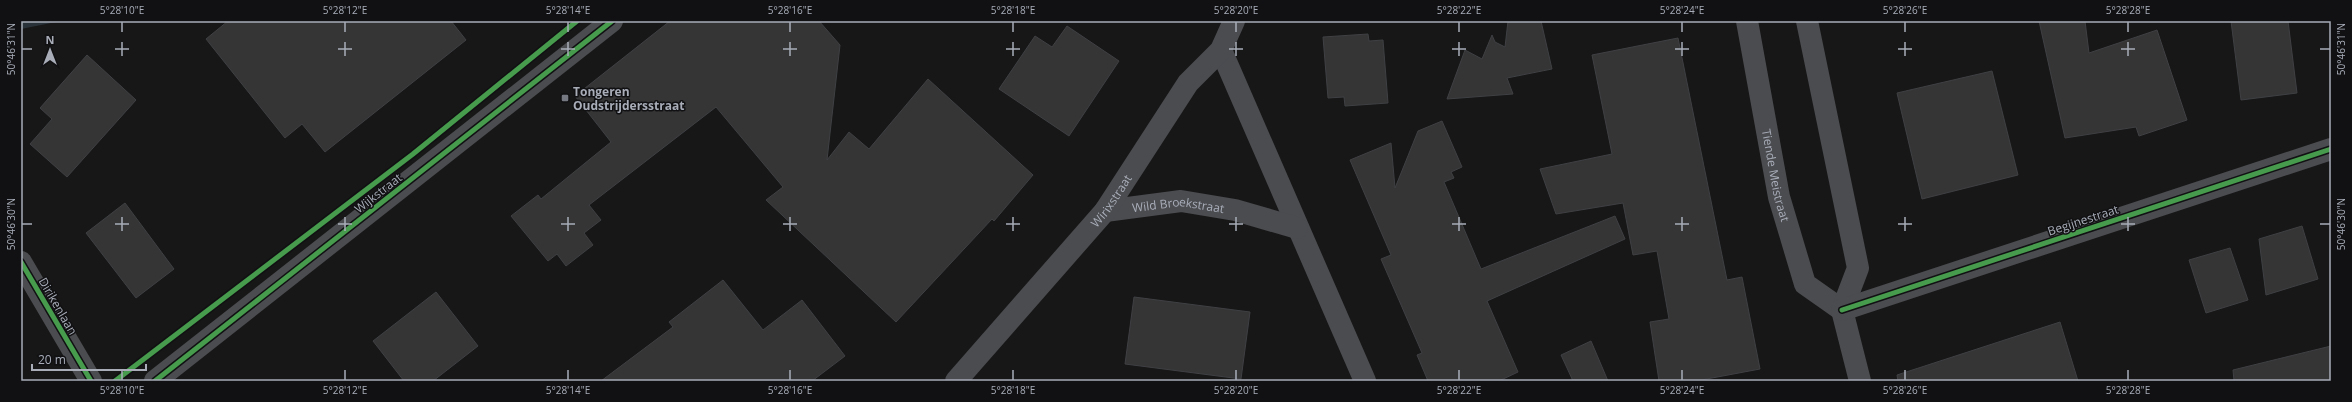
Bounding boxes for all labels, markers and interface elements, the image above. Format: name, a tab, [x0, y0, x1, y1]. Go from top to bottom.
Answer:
text: 5°28'10"E	[100, 3, 144, 17]
text: 5°28'12"E	[323, 3, 367, 17]
text: 5°28'14"E	[546, 3, 590, 17]
text: 5°28'16"E	[768, 3, 812, 17]
text: 5°28'18"E	[991, 3, 1035, 17]
text: 5°28'20"E	[1214, 3, 1258, 17]
text: 5°28'22"E	[1437, 3, 1481, 17]
text: 5°28'24"E	[1660, 3, 1704, 17]
text: 5°28'26"E	[1883, 3, 1927, 17]
text: 5°28'28"E	[2106, 3, 2150, 17]
text: 50°46'31"N	[4, 23, 18, 75]
text: 50°46'31"N	[2334, 23, 2348, 75]
north arrow	[30, 30, 70, 70]
text: N	[46, 32, 54, 47]
place label: Tongeren Oudstrijdersstraat	[573, 83, 684, 114]
marker: Tongeren Oudstrijdersstraat	[560, 93, 570, 103]
street label: Tiende Meistraat	[1758, 128, 1794, 224]
street label: Wijkstraat	[351, 169, 405, 217]
street label: Wirixstraat	[1086, 171, 1135, 231]
street label: Wild Broekstraat	[1131, 192, 1226, 217]
text: 50°46'30"N	[4, 198, 18, 250]
text: 50°46'30"N	[2334, 198, 2348, 250]
street label: Begijnestraat	[2045, 201, 2121, 239]
street label: Dirikenlaan	[35, 274, 81, 338]
scale bar	[32, 346, 146, 372]
text: 20 m	[38, 351, 66, 368]
text: 5°28'10"E	[100, 383, 144, 397]
text: 5°28'12"E	[323, 383, 367, 397]
text: 5°28'14"E	[546, 383, 590, 397]
text: 5°28'16"E	[768, 383, 812, 397]
text: 5°28'18"E	[991, 383, 1035, 397]
text: 5°28'20"E	[1214, 383, 1258, 397]
text: 5°28'22"E	[1437, 383, 1481, 397]
text: 5°28'24"E	[1660, 383, 1704, 397]
text: 5°28'26"E	[1883, 383, 1927, 397]
text: 5°28'28"E	[2106, 383, 2150, 397]

